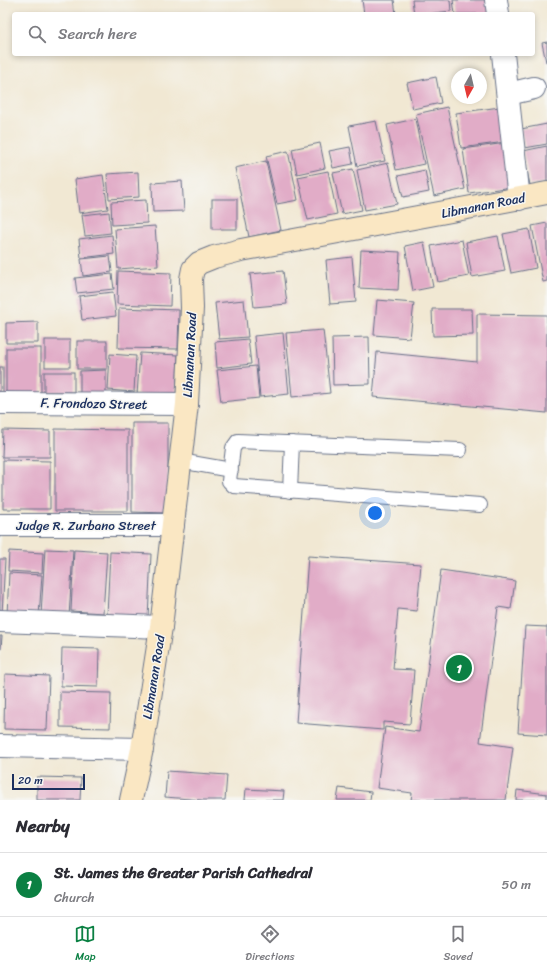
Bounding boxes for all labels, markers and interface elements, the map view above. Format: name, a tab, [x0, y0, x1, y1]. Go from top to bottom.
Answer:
search box	[12, 12, 535, 56]
text: Search here	[58, 21, 137, 47]
icon: search	[26, 23, 48, 45]
north arrow	[451, 68, 487, 104]
street label: Libmanan Road	[439, 186, 528, 225]
street label: Libmanan Road	[176, 311, 203, 398]
street label: F. Frondozo Street	[40, 391, 148, 416]
your location	[365, 503, 385, 523]
street label: Judge R. Zurbano Street	[15, 514, 156, 537]
street label: Libmanan Road	[135, 632, 172, 721]
pin: 1	[446, 653, 472, 683]
text: 20 m	[18, 771, 43, 790]
scale bar	[12, 772, 85, 791]
text: Nearby	[16, 811, 70, 841]
text: St. James the Greater Parish Cathedral	[54, 860, 312, 886]
text: 1	[26, 873, 32, 896]
text: 50 m	[501, 873, 531, 896]
text: Church	[54, 886, 95, 909]
tab: Map	[74, 923, 96, 966]
tab: Directions	[245, 923, 295, 966]
tab: Saved	[444, 923, 473, 966]

